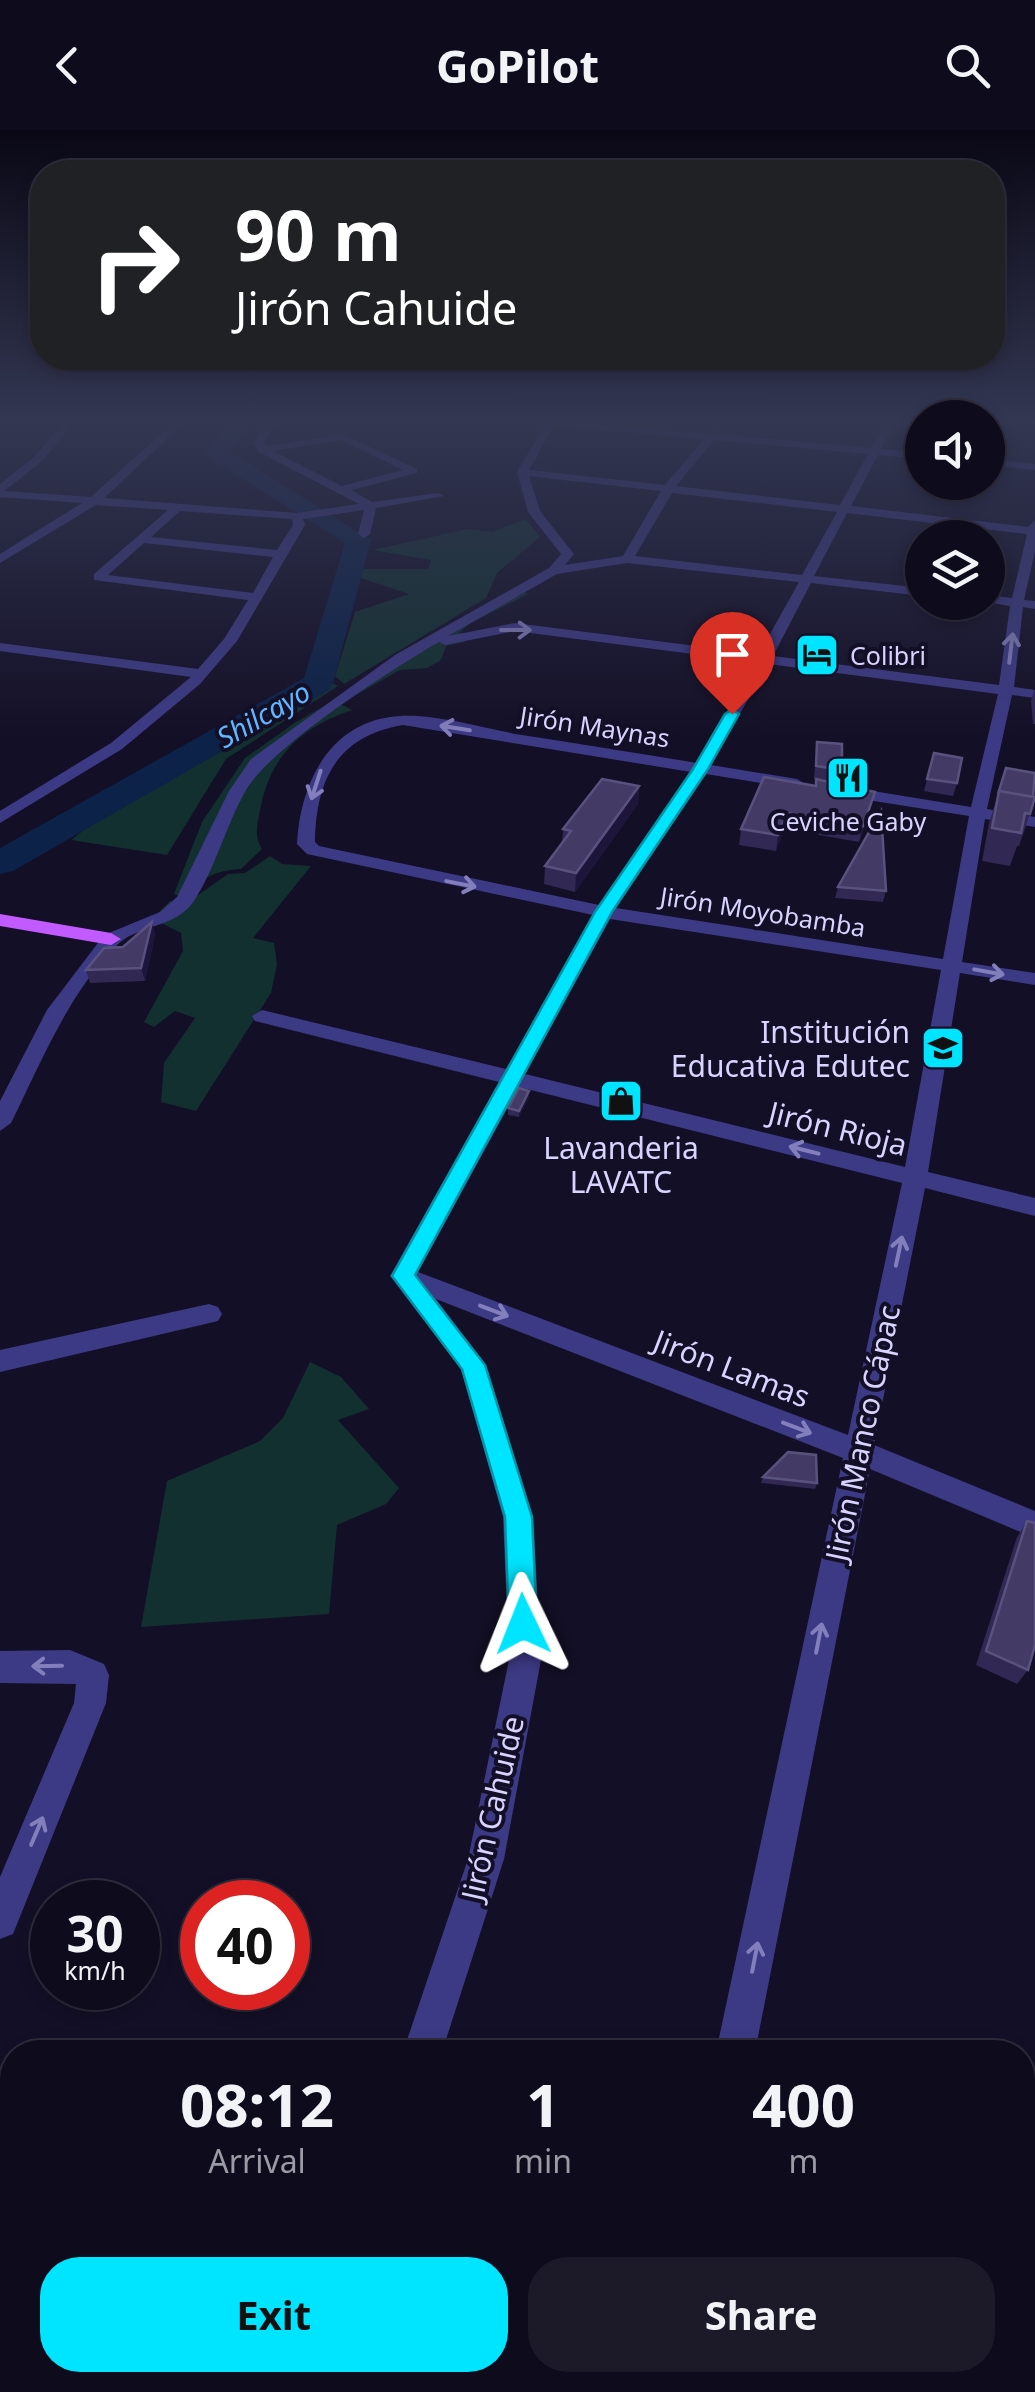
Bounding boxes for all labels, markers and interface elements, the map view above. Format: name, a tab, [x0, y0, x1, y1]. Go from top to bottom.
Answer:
text: GoPilot	[436, 35, 599, 96]
icon: back	[40, 38, 95, 93]
icon: search	[940, 38, 995, 93]
text: 90 m	[235, 186, 402, 282]
icon: right	[70, 200, 200, 330]
text: Jirón Cahuide	[235, 277, 517, 338]
map controls	[905, 400, 1005, 620]
button: sound	[905, 400, 1005, 500]
button: layers	[905, 520, 1005, 620]
pin	[690, 612, 775, 715]
one-way arrow	[500, 620, 532, 640]
icon: arrive	[705, 627, 760, 682]
hotel icon: Colibri	[794, 632, 840, 678]
one-way arrow	[1002, 633, 1021, 665]
place label: Colibri	[850, 638, 926, 672]
water label: Shilcayo	[209, 672, 317, 756]
street label: Jirón Maynas	[516, 697, 672, 755]
one-way arrow	[439, 719, 472, 737]
restaurant icon: Ceviche Gaby	[825, 755, 871, 801]
one-way arrow	[306, 769, 324, 800]
place label: Ceviche Gaby	[770, 804, 926, 838]
one-way arrow	[444, 875, 476, 894]
street label: Jirón Moyobamba	[656, 878, 868, 944]
one-way arrow	[972, 963, 1005, 982]
place label: Institución Educativa Edutec	[671, 1011, 910, 1086]
school or university icon: Institución Educativa Edutec	[920, 1025, 966, 1071]
shop icon: Lavanderia LAVATC	[598, 1078, 644, 1124]
street label: Jirón Rioja	[762, 1090, 912, 1165]
place label: Lavanderia LAVATC	[543, 1127, 699, 1202]
one-way arrow	[789, 1140, 820, 1159]
one-way arrow	[891, 1236, 910, 1268]
street label: Jirón Manco Cápac	[814, 1301, 909, 1568]
one-way arrow	[478, 1303, 509, 1321]
street label: Jirón Lamas	[645, 1318, 816, 1417]
one-way arrow	[781, 1420, 812, 1438]
position arrow	[471, 1572, 575, 1676]
one-way arrow	[811, 1623, 830, 1655]
one-way arrow	[32, 1657, 64, 1676]
street label: Jirón Cahuide	[450, 1712, 533, 1907]
one-way arrow	[30, 1816, 48, 1847]
speed limit sign: 40	[180, 1880, 310, 2010]
text: 30	[66, 1899, 124, 1967]
one-way arrow	[747, 1942, 766, 1974]
text: km/h	[64, 1953, 126, 1987]
text: 08:12	[180, 2063, 334, 2145]
text: 1	[526, 2063, 560, 2145]
text: 400	[752, 2063, 855, 2145]
text: Arrival	[208, 2139, 306, 2182]
text: min	[514, 2139, 572, 2182]
text: m	[789, 2139, 818, 2182]
button: Exit	[40, 2257, 508, 2372]
button: Share	[528, 2257, 995, 2372]

